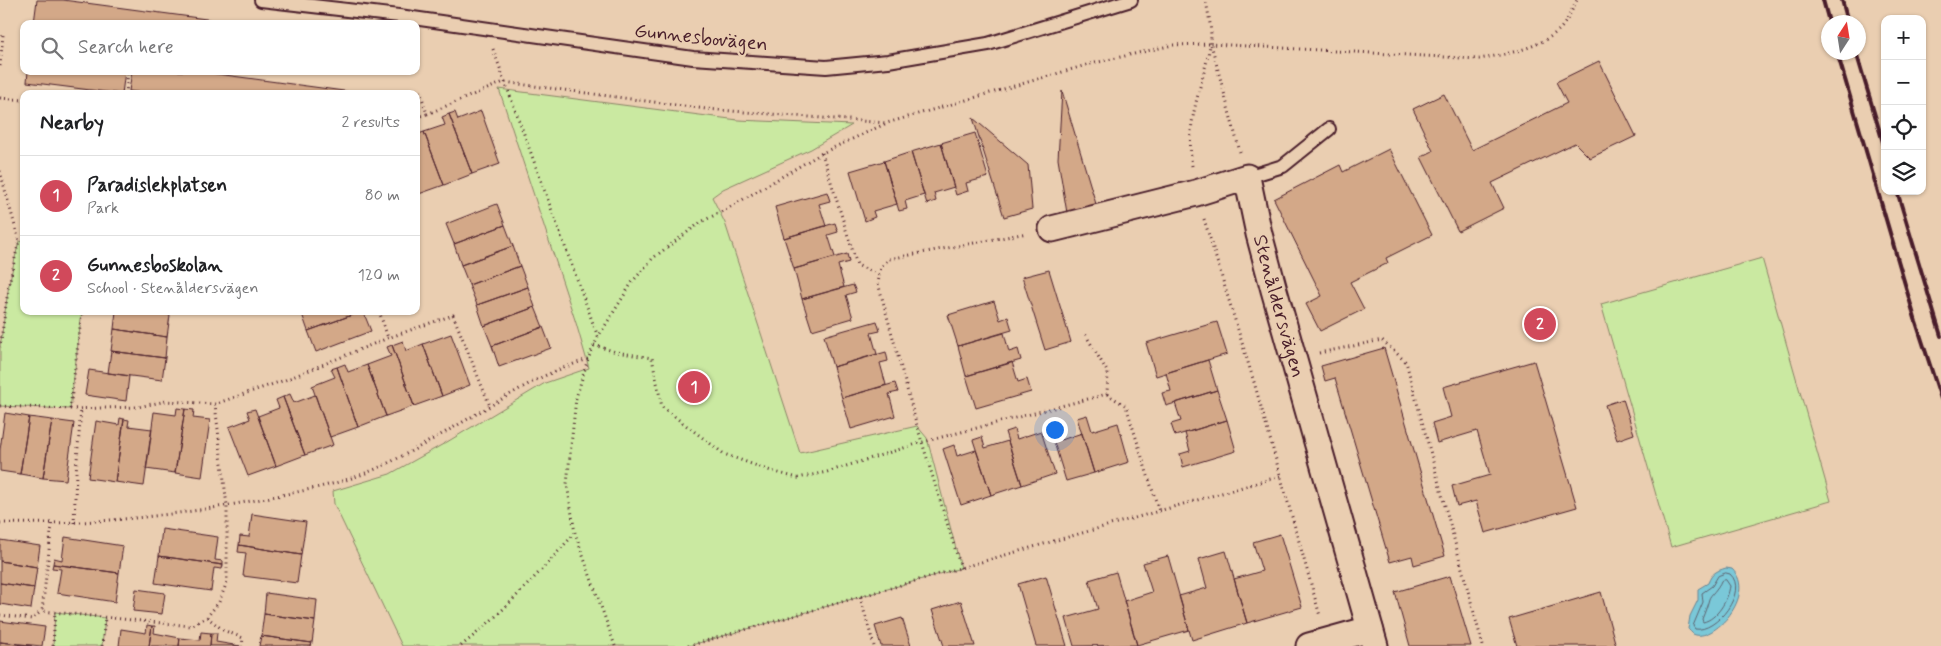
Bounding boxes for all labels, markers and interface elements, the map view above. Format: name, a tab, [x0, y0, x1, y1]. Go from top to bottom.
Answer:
north arrow	[1821, 15, 1866, 60]
map controls	[1881, 15, 1926, 195]
button: +	[1881, 15, 1926, 60]
street label: Gunnesbovägen	[633, 18, 769, 58]
search box	[20, 20, 420, 75]
icon: search	[38, 34, 66, 62]
text: Search here	[78, 35, 174, 60]
button: −	[1881, 60, 1926, 105]
button: locate	[1881, 105, 1926, 150]
text: Nearby	[40, 109, 104, 137]
text: 2 results	[342, 112, 400, 133]
button: layers	[1881, 150, 1926, 195]
text: Paradislekplatsen	[87, 173, 227, 198]
text: 1	[52, 185, 60, 206]
text: 80 m	[365, 185, 400, 206]
text: Park	[87, 198, 119, 219]
street label: Stenåldersvägen	[1246, 232, 1312, 381]
text: Gunnesboskolan	[87, 253, 222, 278]
text: 2	[52, 265, 60, 286]
text: 120 m	[358, 265, 400, 286]
text: School · Stenåldersvägen	[87, 278, 259, 299]
pin: 2	[1524, 305, 1556, 343]
pin: 1	[678, 368, 710, 406]
your location	[1042, 417, 1068, 443]

